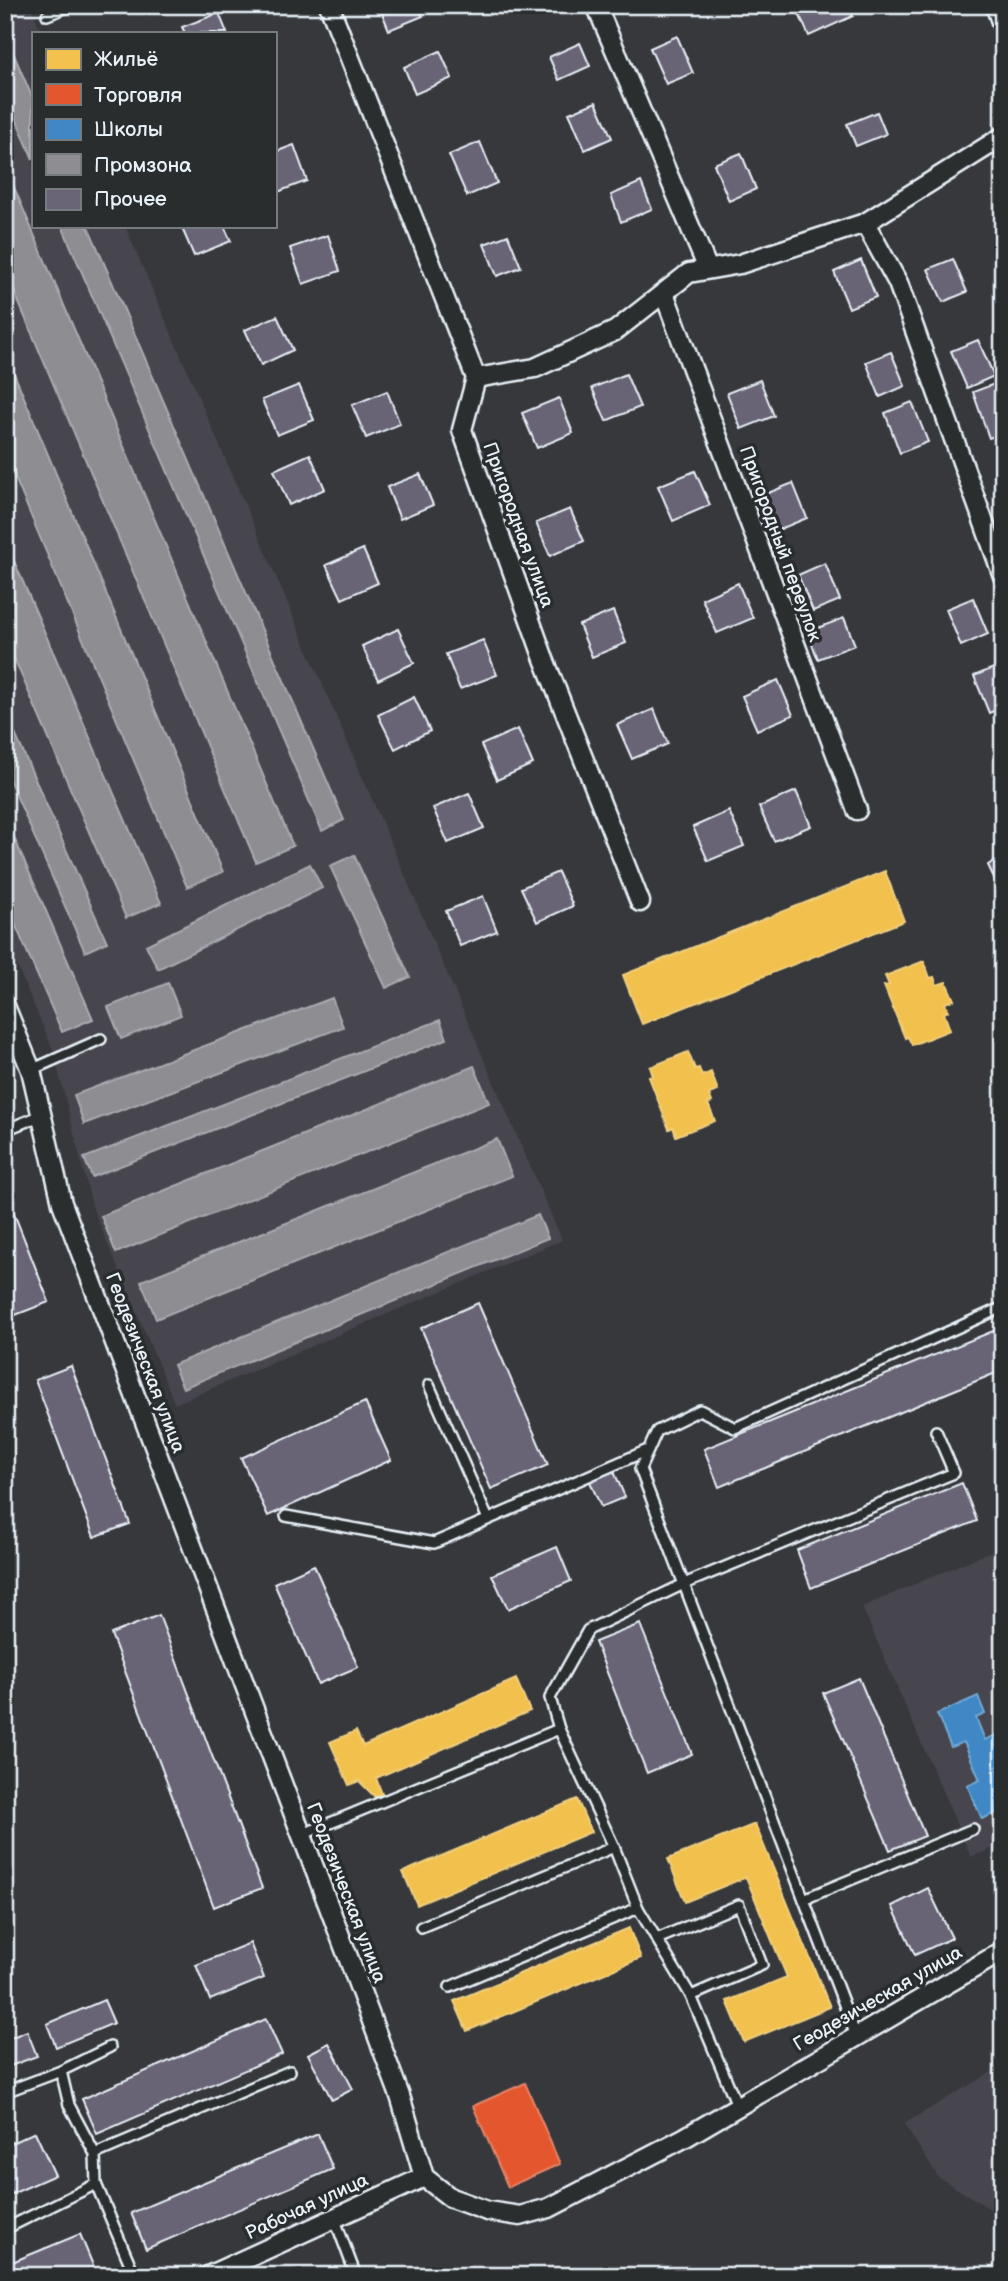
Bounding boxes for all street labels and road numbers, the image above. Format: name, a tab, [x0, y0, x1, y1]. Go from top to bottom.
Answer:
street label: Пригородная улица	[477, 439, 559, 611]
street label: Пригородный переулок	[734, 443, 826, 645]
street label: Геодезическая улица	[100, 1270, 190, 1456]
street label: Геодезическая улица	[301, 1800, 391, 1986]
street label: Геодезическая улица	[789, 1941, 967, 2057]
street label: Рабочая улица	[242, 2168, 372, 2246]

